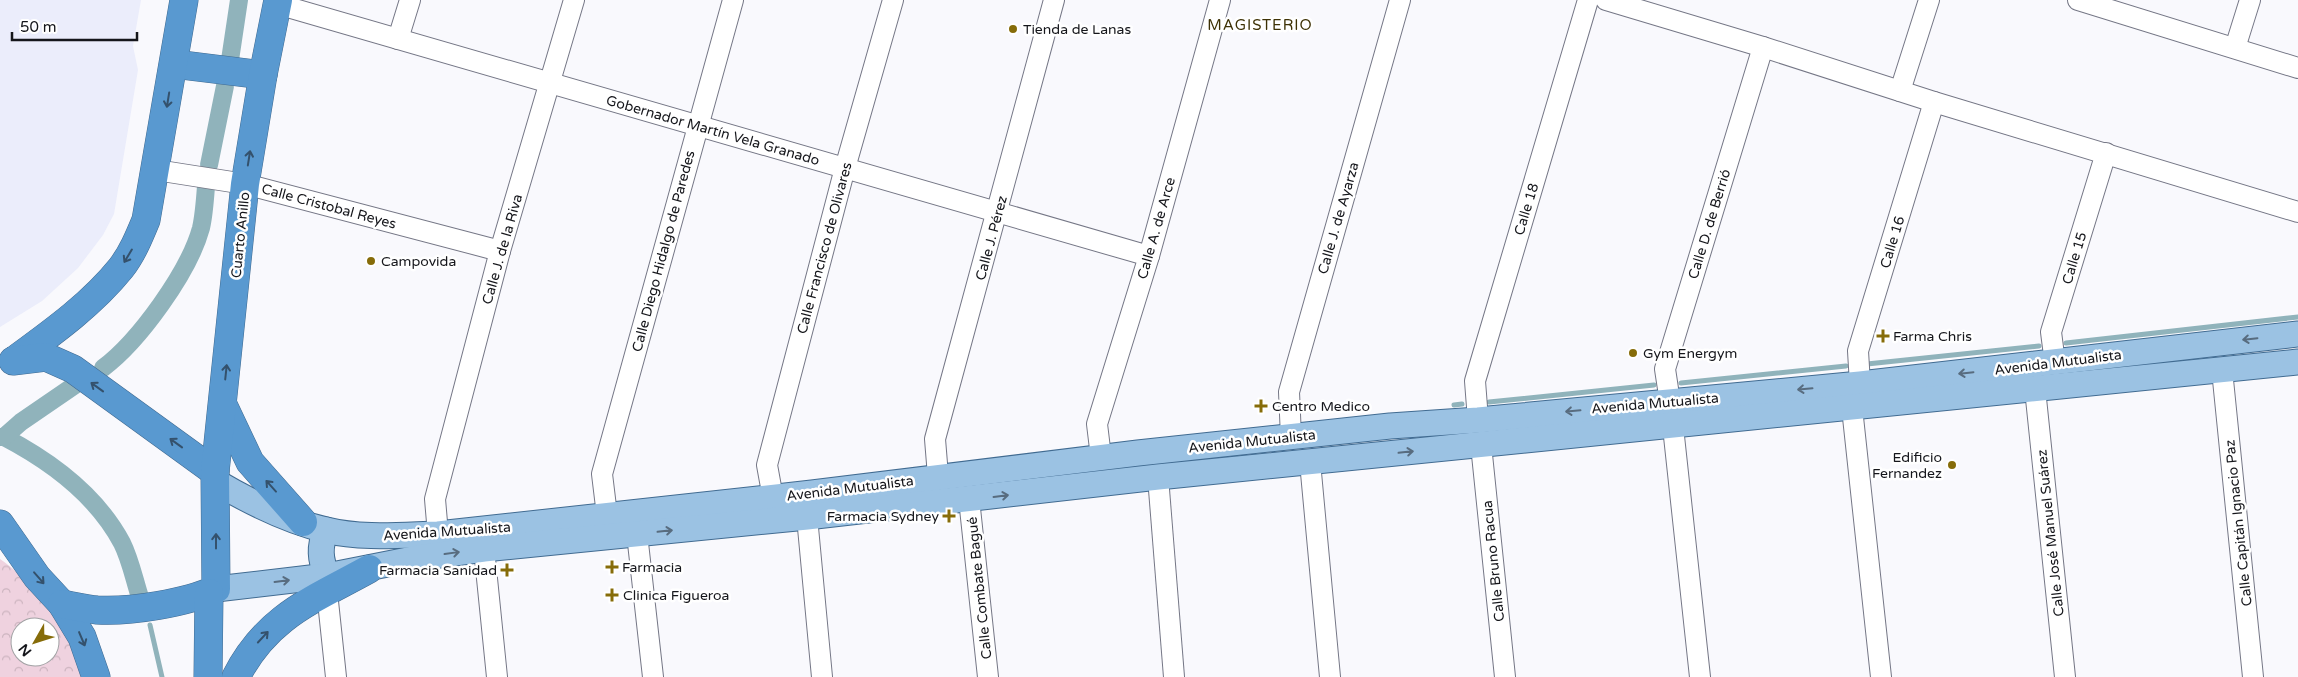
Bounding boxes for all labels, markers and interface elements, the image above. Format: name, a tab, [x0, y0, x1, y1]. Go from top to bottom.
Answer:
scale bar	[12, 10, 138, 42]
district label: MAGISTERIO	[1207, 16, 1313, 34]
text: 50 m	[20, 18, 57, 36]
place label: Tienda de Lanas	[1023, 21, 1131, 38]
marker: Tienda de Lanas	[1007, 23, 1019, 35]
one-way arrow	[163, 92, 173, 108]
street label: Gobernador Martín Vela Granado	[604, 92, 822, 169]
street label: Calle Diego Hidalgo de Paredes	[628, 148, 699, 354]
one-way arrow	[245, 150, 255, 166]
street label: Calle Francisco de Olivares	[793, 160, 856, 336]
street label: Calle J. de Ayarza	[1314, 160, 1363, 276]
street label: Calle D. de Berrió	[1685, 167, 1734, 281]
street label: Calle A. de Arce	[1134, 175, 1179, 281]
street label: Calle Cristobal Reyes	[260, 180, 398, 233]
street label: Calle 18	[1510, 181, 1543, 237]
street label: Cuarto Anillo	[228, 191, 253, 279]
street label: Calle J. de la Riva	[479, 192, 526, 306]
street label: Calle J. Pérez	[972, 194, 1011, 282]
street label: Calle 16	[1876, 214, 1909, 270]
street label: Calle 15	[2058, 230, 2090, 286]
one-way arrow	[123, 249, 133, 263]
place label: Campovida	[381, 253, 456, 270]
marker: Campovida	[365, 255, 377, 267]
place label: Farma Chris	[1893, 328, 1972, 345]
marker: Farma Chris	[1877, 330, 1889, 342]
one-way arrow	[2242, 334, 2258, 344]
place label: Gym Energym	[1643, 345, 1737, 362]
street label: Avenida Mutualista	[1993, 346, 2123, 379]
marker: Gym Energym	[1627, 347, 1639, 359]
one-way arrow	[221, 364, 231, 380]
one-way arrow	[1959, 368, 1975, 378]
one-way arrow	[91, 381, 104, 392]
one-way arrow	[1797, 384, 1813, 394]
street label: Avenida Mutualista	[1591, 389, 1720, 418]
place label: Centro Medico	[1272, 398, 1370, 415]
marker: Centro Medico	[1254, 399, 1268, 413]
one-way arrow	[1566, 406, 1582, 416]
street label: Avenida Mutualista	[1188, 426, 1317, 457]
one-way arrow	[169, 438, 183, 448]
street label: Calle Capitán Ignacio Paz	[2221, 439, 2256, 607]
one-way arrow	[1398, 447, 1414, 457]
place label: Edificio Fernandez	[1872, 449, 1942, 482]
street label: Calle José Manuel Suárez	[2033, 449, 2068, 617]
marker: Edificio Fernandez	[1946, 459, 1958, 471]
street label: Avenida Mutualista	[785, 472, 915, 505]
one-way arrow	[265, 479, 277, 492]
one-way arrow	[993, 491, 1009, 501]
street label: Calle Bruno Racua	[1479, 499, 1508, 623]
place label: Farmacia Sydney	[827, 508, 939, 525]
marker: Farmacia Sydney	[943, 510, 955, 522]
street label: Calle Combate Bagué	[964, 516, 995, 660]
street label: Avenida Mutualista	[383, 519, 511, 544]
one-way arrow	[657, 526, 673, 536]
one-way arrow	[211, 533, 221, 549]
one-way arrow	[443, 548, 459, 558]
place label: Farmacia	[622, 559, 682, 576]
marker: Farmacia	[606, 561, 618, 573]
place label: Farmacia Sanidad	[379, 562, 497, 579]
marker: Farmacia Sanidad	[501, 564, 513, 576]
one-way arrow	[33, 571, 44, 584]
one-way arrow	[274, 576, 290, 586]
place label: Clinica Figueroa	[623, 587, 729, 604]
marker: Clinica Figueroa	[605, 588, 619, 602]
north arrow	[10, 617, 60, 667]
one-way arrow	[77, 631, 87, 646]
one-way arrow	[257, 631, 269, 644]
text: N	[15, 640, 35, 660]

